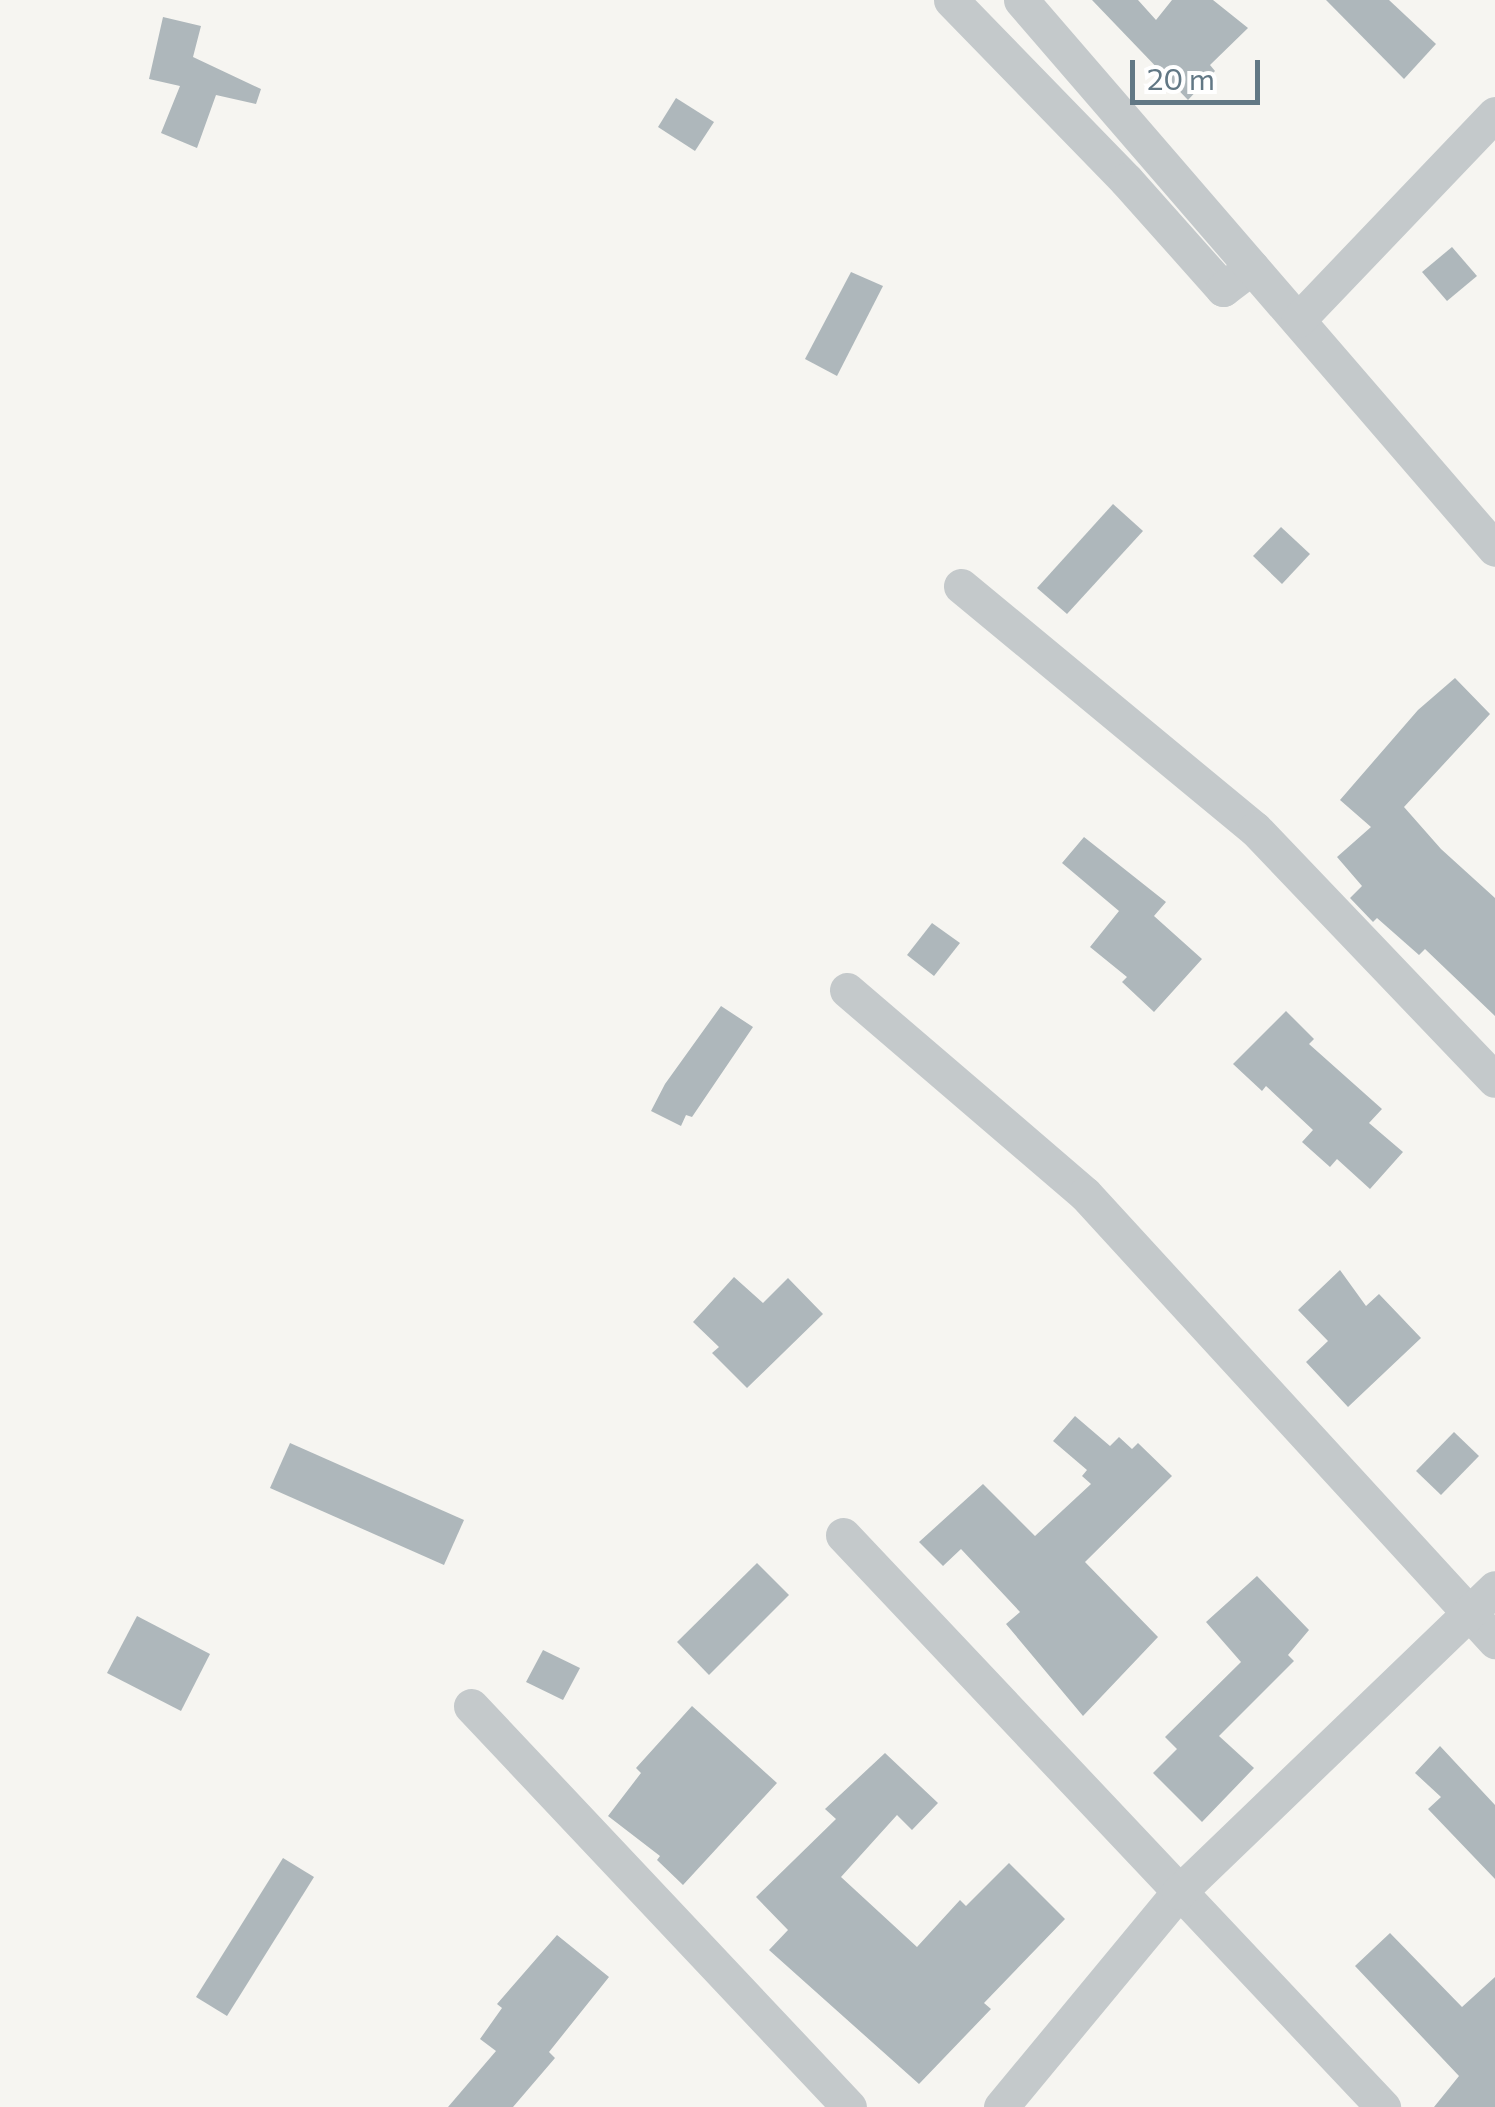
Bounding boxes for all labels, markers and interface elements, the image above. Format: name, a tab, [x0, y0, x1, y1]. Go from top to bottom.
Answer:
scale bar	[1135, 40, 1265, 102]
text: 20 m	[1147, 59, 1215, 96]

